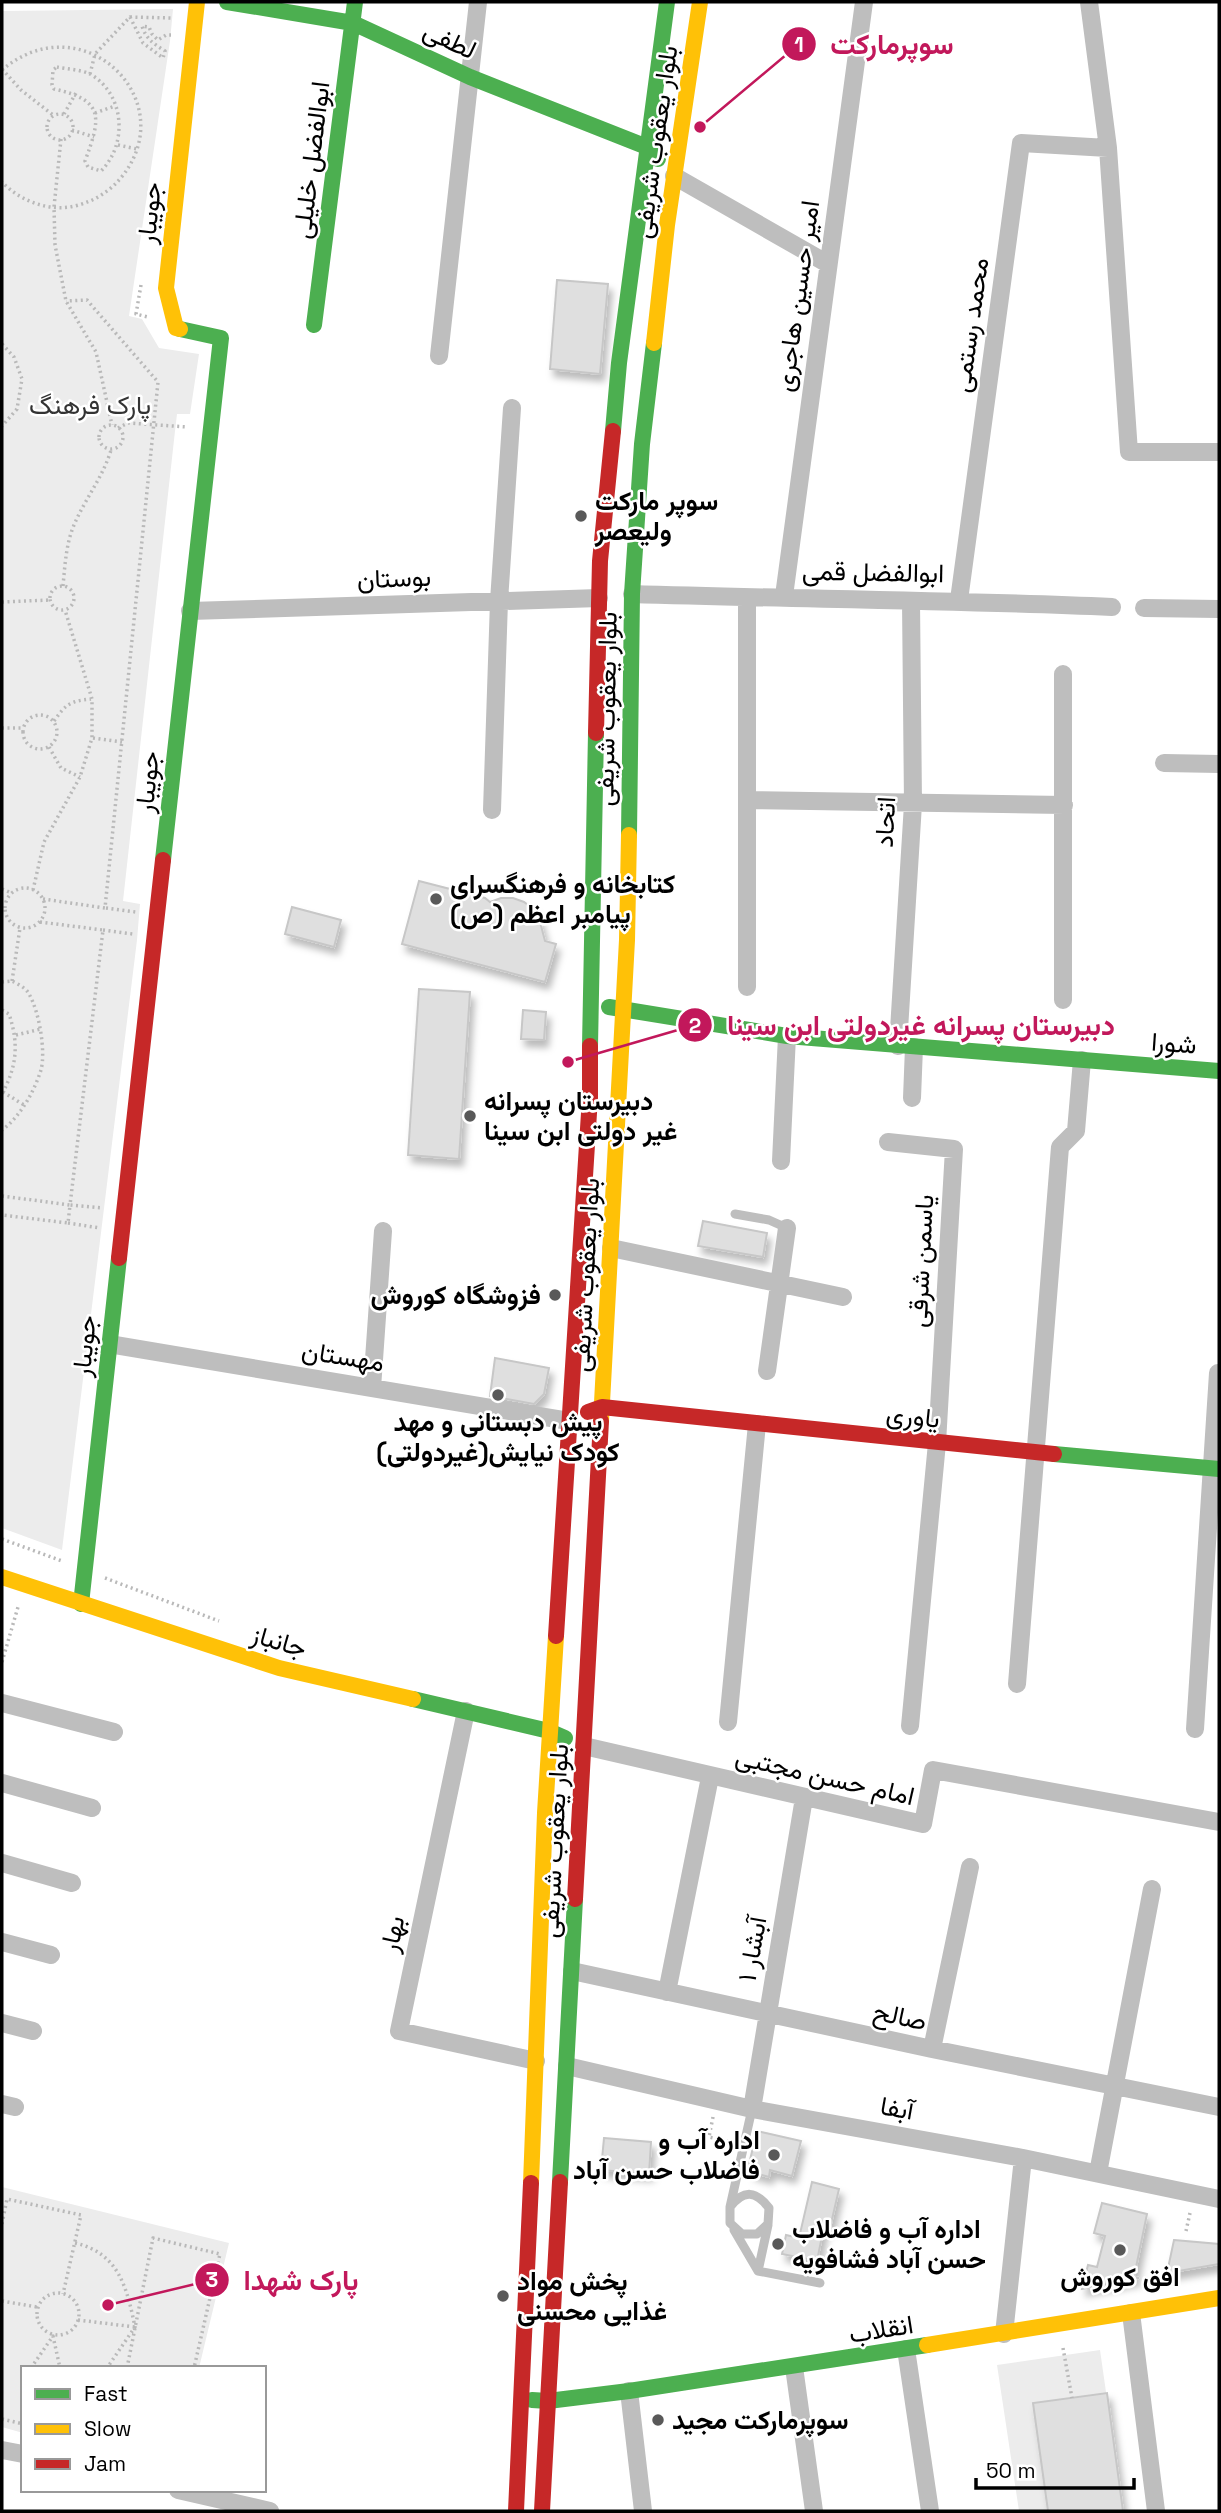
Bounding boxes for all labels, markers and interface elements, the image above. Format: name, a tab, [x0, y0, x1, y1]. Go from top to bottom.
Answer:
street label: لطفی	[418, 13, 482, 67]
callout: سوپرمارکت	[781, 20, 967, 69]
text: سوپرمارکت	[830, 26, 954, 64]
text: 1	[794, 31, 804, 58]
street label: بلوار یعقوب شریفی	[625, 43, 685, 241]
street label: ابوالفضل خلیلی	[284, 79, 338, 241]
street label: جویبار	[129, 180, 169, 247]
street label: امیر حسین هاجری	[767, 198, 827, 394]
street label: محمد رستمی	[944, 255, 996, 395]
park label: پارک فرهنگ	[29, 388, 151, 423]
place label: سوپر مارکت ولیعصر	[594, 484, 718, 548]
marker: سوپر مارکت ولیعصر	[573, 508, 589, 524]
street label: ابوالفضل قمی	[802, 554, 944, 590]
street label: بوستان	[356, 560, 432, 596]
street label: بلوار یعقوب شریفی	[587, 611, 625, 807]
street label: جویبار	[127, 749, 167, 816]
street label: اتحاد	[867, 796, 903, 848]
place label: کتابخانه و فرهنگسرای پیامبر اعظم (ص)	[450, 867, 675, 932]
marker: کتابخانه و فرهنگسرای پیامبر اعظم (ص)	[428, 891, 444, 907]
callout: دبیرستان پسرانه غیردولتی ابن سینا	[678, 1001, 1129, 1050]
text: دبیرستان پسرانه غیردولتی ابن سینا	[727, 1007, 1115, 1045]
text: 2	[689, 1012, 701, 1039]
street label: شورا	[1150, 1024, 1198, 1062]
place label: دبیرستان پسرانه غیر دولتی ابن سینا	[484, 1084, 677, 1148]
marker: دبیرستان پسرانه غیر دولتی ابن سینا	[462, 1108, 478, 1124]
street label: بلوار یعقوب شریفی	[563, 1177, 607, 1373]
street label: یاسمن شرقی	[901, 1194, 941, 1328]
place label: فزوشگاه کوروش	[371, 1278, 541, 1312]
marker: فزوشگاه کوروش	[547, 1287, 563, 1303]
street label: جویبار	[64, 1313, 104, 1380]
street label: مهستان	[299, 1333, 387, 1379]
marker: پیش دبستانی و مهد کودک نیایش(غیردولتی)	[490, 1387, 506, 1403]
street label: یاوری	[885, 1396, 941, 1436]
place label: پیش دبستانی و مهد کودک نیایش(غیردولتی)	[376, 1405, 620, 1469]
street label: جانباز	[246, 1617, 311, 1665]
street label: امام حسن مجتبی	[732, 1739, 918, 1813]
street label: بلوار یعقوب شریفی	[532, 1743, 576, 1939]
street label: آبشار ۱	[730, 1912, 775, 1984]
street label: بهار	[371, 1913, 412, 1956]
street label: صالح	[870, 1994, 930, 2039]
street label: آبفا	[878, 2088, 918, 2128]
place label: اداره آب و فاضلاب حسن آباد	[573, 2123, 760, 2187]
marker: اداره آب و فاضلاب حسن آباد	[766, 2147, 782, 2163]
place label: اداره آب و فاضلاب حسن آباد فشافویه	[792, 2212, 986, 2276]
marker: اداره آب و فاضلاب حسن آباد فشافویه	[770, 2236, 786, 2252]
marker: افق کوروش	[1112, 2242, 1128, 2258]
callout: پارک شهدا	[194, 2255, 373, 2304]
place label: افق کوروش	[1060, 2260, 1180, 2294]
text: پارک شهدا	[243, 2262, 359, 2300]
place label: پخش مواد غذایی محسنی	[517, 2264, 667, 2328]
text: 3	[206, 2266, 218, 2293]
marker: پخش مواد غذایی محسنی	[495, 2288, 511, 2304]
street label: انقلاب	[846, 2307, 916, 2351]
legend	[21, 2366, 266, 2492]
text: Fast	[84, 2380, 128, 2407]
place label: سوپرمارکت مجید	[672, 2403, 848, 2438]
marker: سوپرمارکت مجید	[650, 2412, 666, 2428]
text: Slow	[84, 2415, 132, 2442]
scale bar	[976, 2446, 1134, 2490]
text: Jam	[84, 2450, 126, 2477]
text: 50 m	[986, 2457, 1036, 2484]

